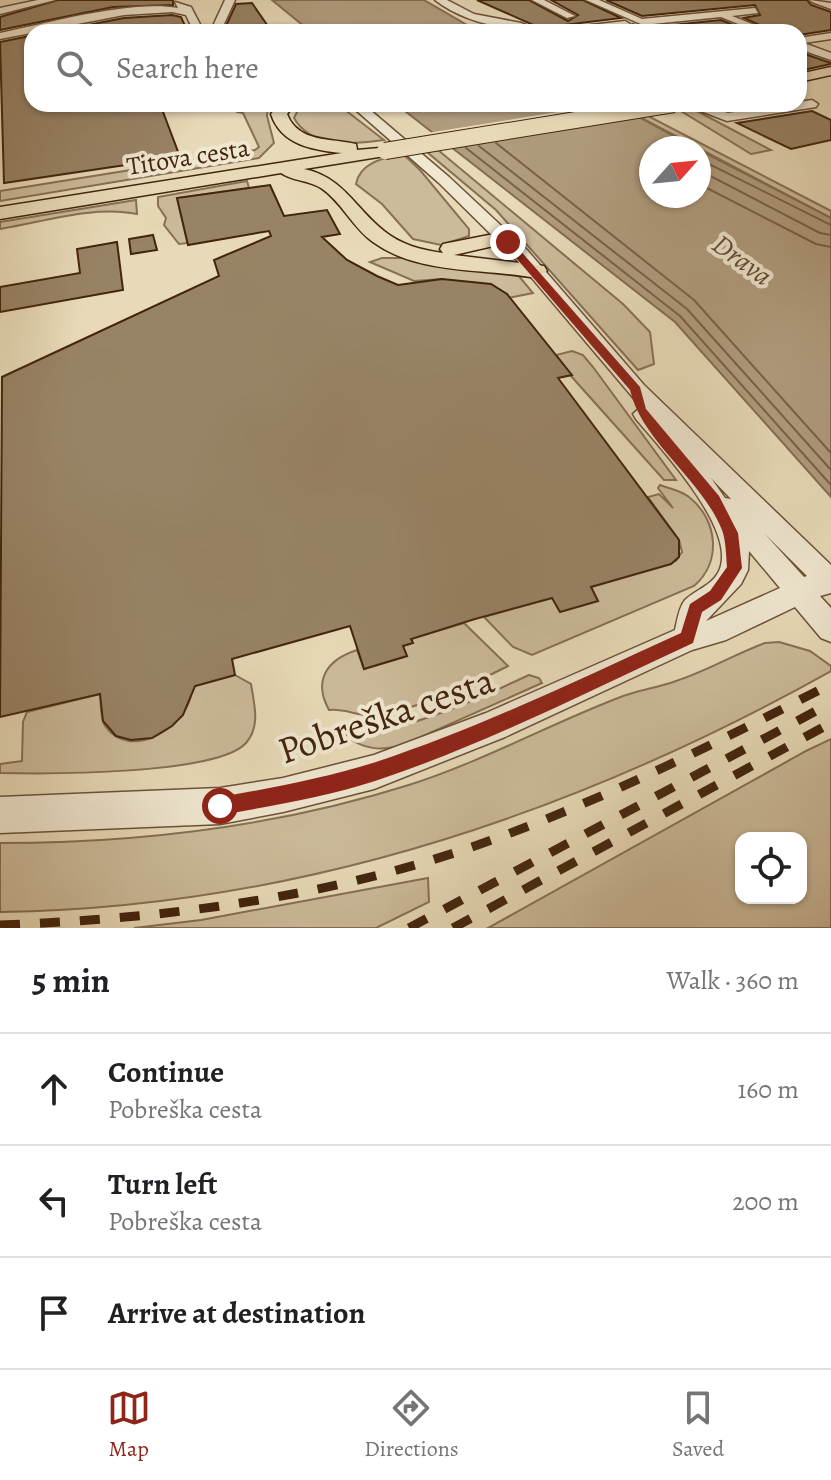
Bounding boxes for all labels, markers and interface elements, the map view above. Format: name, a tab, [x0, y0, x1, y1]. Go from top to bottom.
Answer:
search box	[24, 24, 807, 112]
icon: search	[52, 46, 96, 90]
text: Search here	[116, 48, 259, 88]
street label: Titova cesta	[124, 130, 252, 184]
north arrow	[639, 136, 711, 208]
route end	[490, 224, 526, 260]
water label: Drava	[704, 225, 780, 295]
street label: Pobreška cesta	[271, 654, 501, 776]
route start	[202, 788, 238, 824]
map controls	[735, 832, 807, 904]
button: locate	[735, 832, 807, 904]
text: 5 min	[32, 957, 110, 1004]
text: Walk · 360 m	[667, 963, 799, 998]
text: Continue	[108, 1052, 224, 1092]
icon: ahead	[32, 1067, 76, 1111]
text: 160 m	[737, 1072, 799, 1107]
text: Pobreška cesta	[108, 1092, 262, 1127]
text: Turn left	[108, 1164, 217, 1204]
icon: left	[32, 1179, 76, 1223]
text: 200 m	[732, 1184, 799, 1219]
text: Pobreška cesta	[108, 1204, 262, 1239]
icon: arrive	[32, 1291, 76, 1335]
text: Arrive at destination	[108, 1293, 365, 1333]
tab: Map	[107, 1386, 151, 1464]
tab: Directions	[364, 1386, 459, 1464]
tab: Saved	[672, 1386, 724, 1464]

